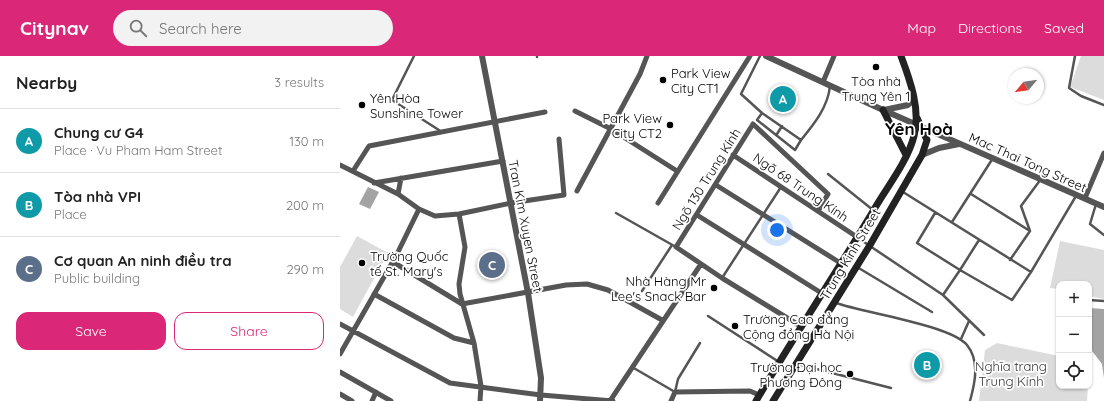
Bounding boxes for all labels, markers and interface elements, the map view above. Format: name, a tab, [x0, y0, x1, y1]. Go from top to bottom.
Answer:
search box	[113, 10, 393, 46]
text: Citynav	[20, 16, 89, 40]
icon: search	[127, 17, 149, 39]
text: Search here	[159, 19, 242, 38]
text: Map	[907, 19, 936, 37]
text: Directions	[958, 19, 1022, 37]
text: Saved	[1044, 19, 1084, 37]
marker: Tòa nhà Trung Yên 1	[871, 62, 881, 72]
place label: Park View City CT1	[671, 65, 731, 96]
north arrow	[1008, 68, 1044, 104]
text: Nearby	[16, 72, 77, 93]
place label: Tòa nhà Trung Yên 1	[842, 73, 910, 104]
text: 3 results	[274, 74, 324, 90]
marker: Park View City CT1	[658, 75, 668, 85]
pin: A	[770, 84, 796, 114]
place label: Yên Hòa Sunshine Tower	[370, 90, 463, 121]
marker: Yên Hòa Sunshine Tower	[357, 100, 367, 110]
place label: Park View City CT2	[602, 110, 662, 141]
district label: Yên Hoà	[885, 118, 953, 139]
marker: Park View City CT2	[665, 120, 675, 130]
text: Chung cư G4	[54, 123, 144, 142]
street label: Ngõ 130 Trung Kính	[668, 125, 744, 233]
street label: Mac Thai Tong Street	[967, 129, 1089, 195]
text: A	[25, 133, 33, 149]
text: 130 m	[289, 133, 324, 149]
text: Place · Vu Pham Ham Street	[54, 142, 222, 158]
street label: Ngõ 68 Trung Kính	[750, 149, 852, 225]
street label: Tran Kim Xuyen Street	[505, 159, 547, 293]
text: Tòa nhà VPI	[54, 187, 141, 206]
text: B	[25, 197, 33, 213]
text: 200 m	[286, 197, 324, 213]
street label: Trung Kinh Street	[816, 205, 884, 303]
text: Place	[54, 206, 87, 222]
your location	[767, 220, 787, 240]
place label: Trường Quốc tế St. Mary's	[370, 248, 449, 279]
pin: C	[479, 250, 505, 280]
text: Cơ quan An ninh điều tra	[54, 251, 232, 270]
marker: Trường Quốc tế St. Mary's	[357, 258, 367, 268]
text: C	[25, 261, 33, 277]
text: 290 m	[286, 261, 324, 277]
text: Public building	[54, 270, 140, 286]
place label: Nhà Hàng Mr Lee's Snack Bar	[611, 273, 706, 304]
map controls	[1056, 281, 1092, 389]
button: +	[1056, 281, 1092, 317]
marker: Nhà Hàng Mr Lee's Snack Bar	[709, 283, 719, 293]
place label: Trường Cao đẳng Cộng đồng Hà Nội	[743, 311, 854, 342]
button: Save	[16, 312, 166, 350]
button: Share	[174, 312, 324, 350]
button: −	[1056, 317, 1092, 353]
marker: Trường Cao đẳng Cộng đồng Hà Nội	[730, 321, 740, 331]
pin: B	[914, 350, 940, 380]
button: locate	[1056, 353, 1092, 389]
park label: Nghĩa trang Trung Kính	[975, 358, 1047, 389]
place label: Trường Đại học Phương Đông	[750, 359, 842, 390]
marker: Trường Đại học Phương Đông	[845, 369, 855, 379]

